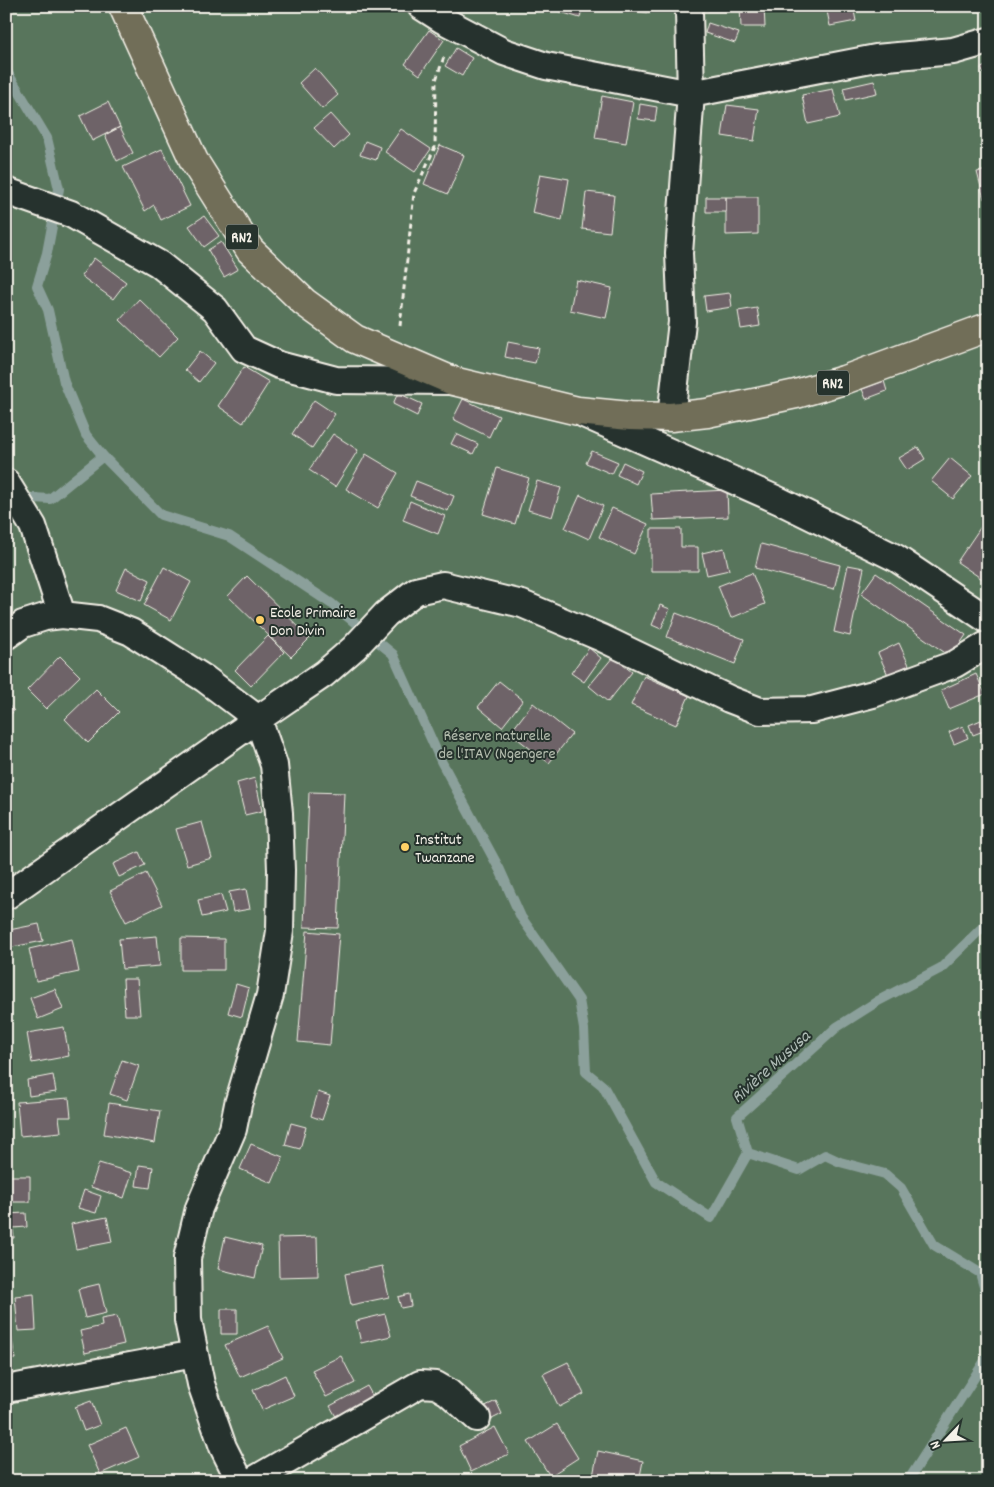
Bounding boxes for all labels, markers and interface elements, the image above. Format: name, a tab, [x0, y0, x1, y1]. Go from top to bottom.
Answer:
road number: RN2	[226, 224, 258, 250]
road number: RN2	[817, 370, 849, 396]
place label: Ecole Primaire Don Divin	[270, 602, 356, 643]
marker: Ecole Primaire Don Divin	[254, 614, 266, 626]
park label: Réserve naturelle de l'ITAV (Ngengere	[439, 725, 555, 766]
place label: Institut Twanzane	[415, 829, 475, 870]
marker: Institut Twanzane	[399, 841, 411, 853]
water label: Rivière Mususa	[727, 1024, 818, 1110]
north arrow	[922, 1414, 972, 1464]
text: N	[925, 1437, 947, 1452]

